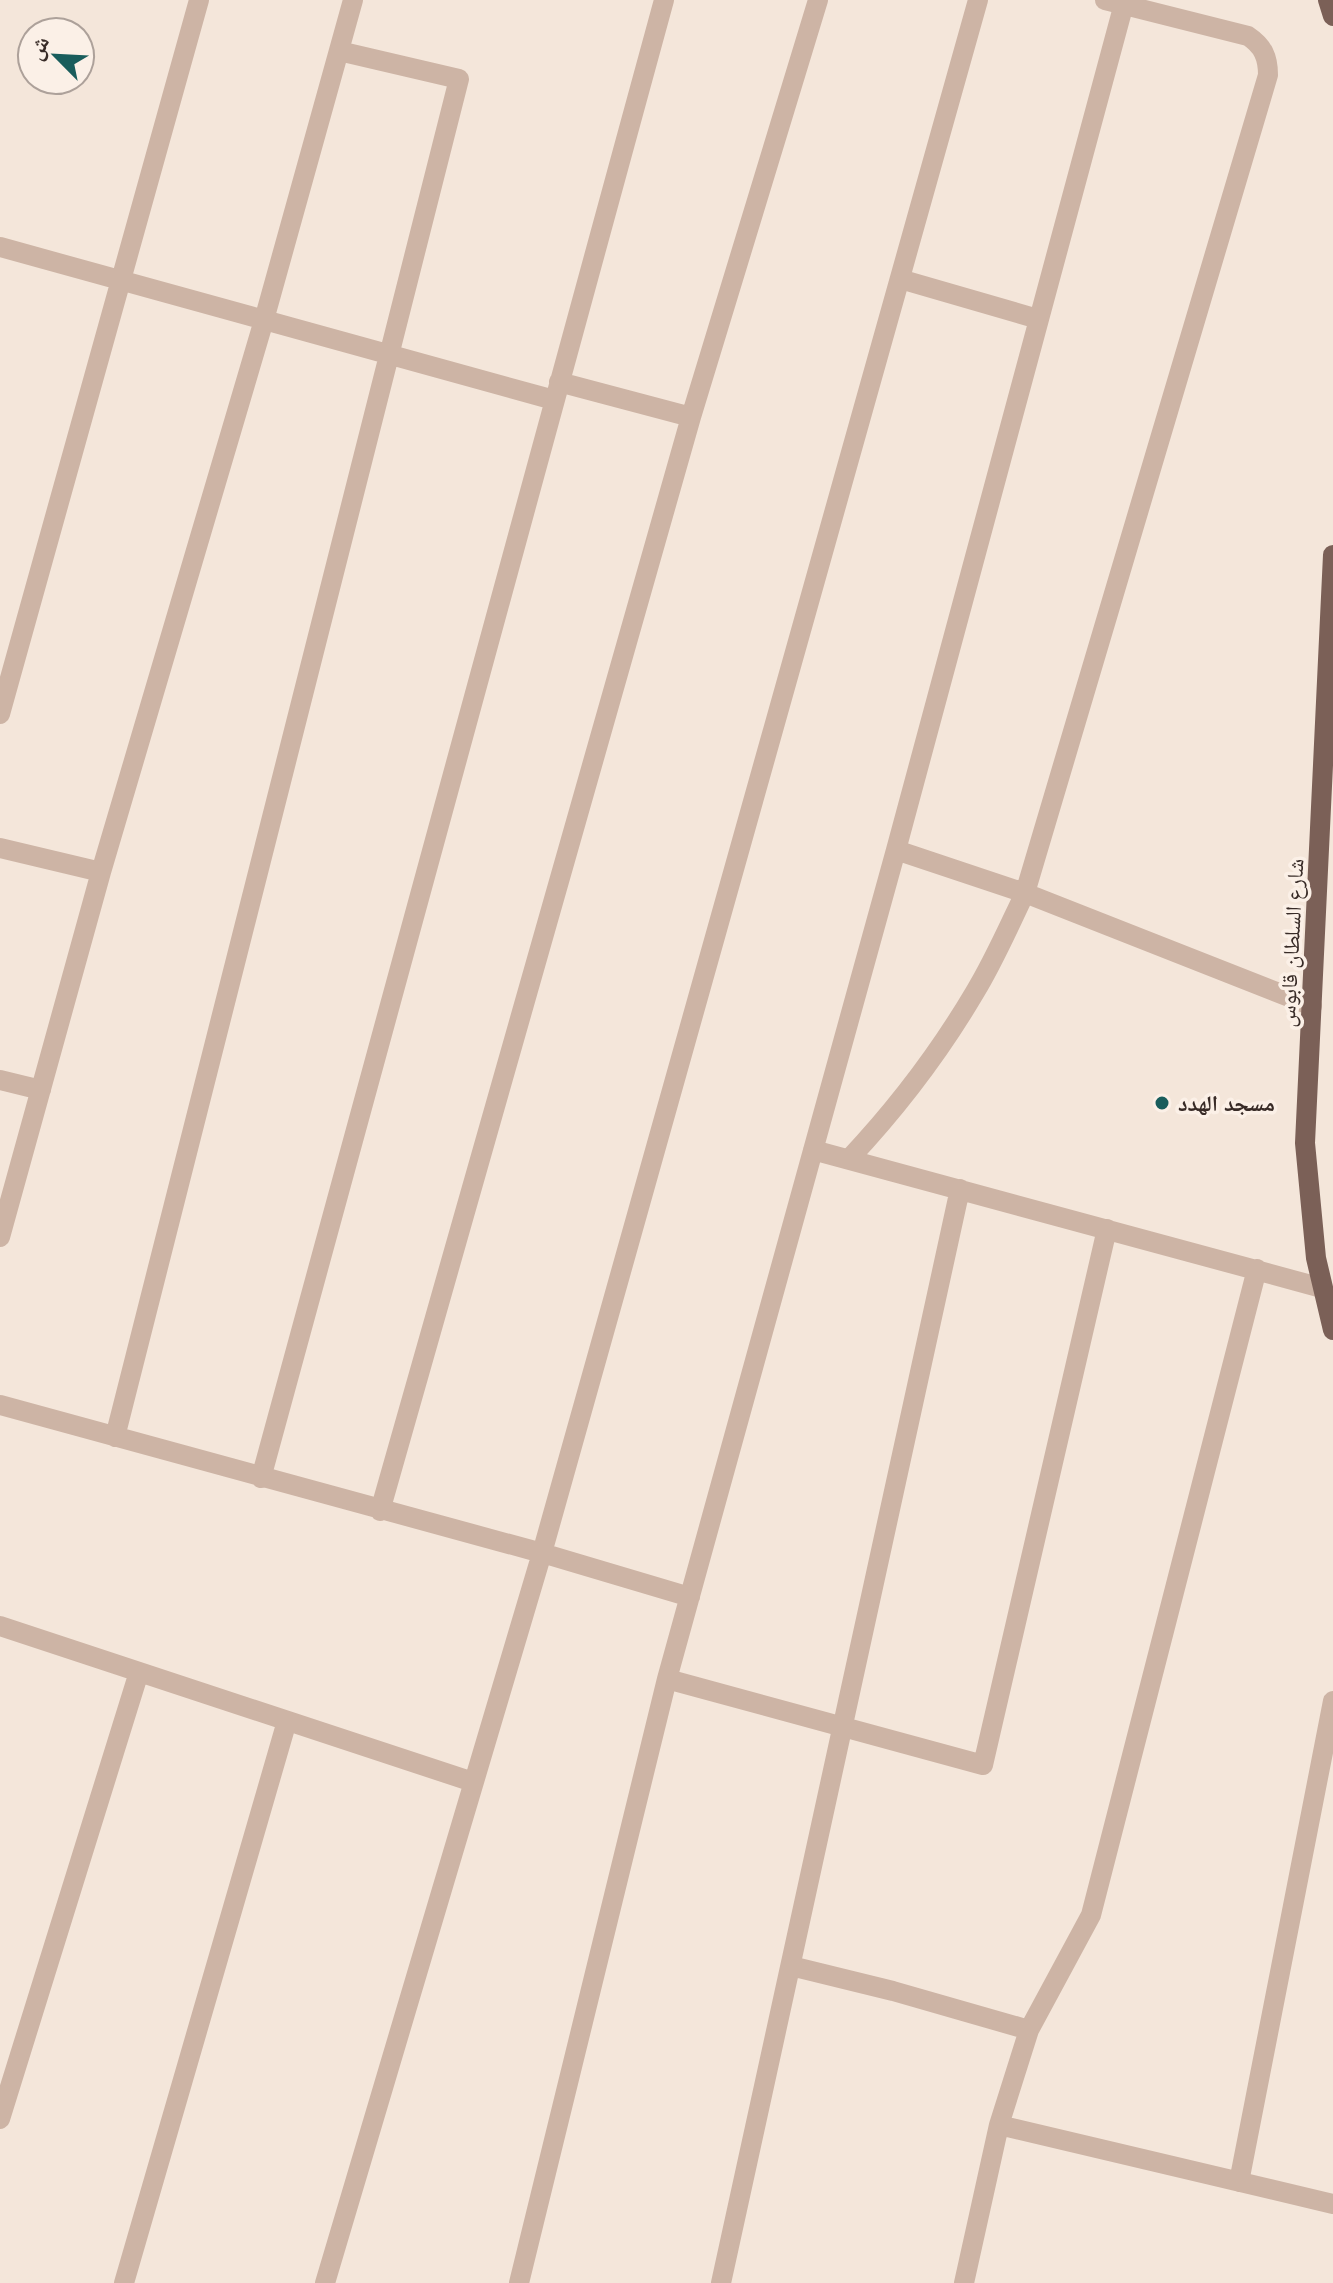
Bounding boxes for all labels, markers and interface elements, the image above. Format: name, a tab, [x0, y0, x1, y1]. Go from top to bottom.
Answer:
north arrow	[16, 16, 96, 96]
text: ش	[20, 32, 57, 65]
street label: شارع السلطان قابوس	[1273, 858, 1311, 1028]
place label: مسجد الهدد	[1178, 1089, 1275, 1119]
marker: مسجد الهدد	[1153, 1094, 1171, 1112]

